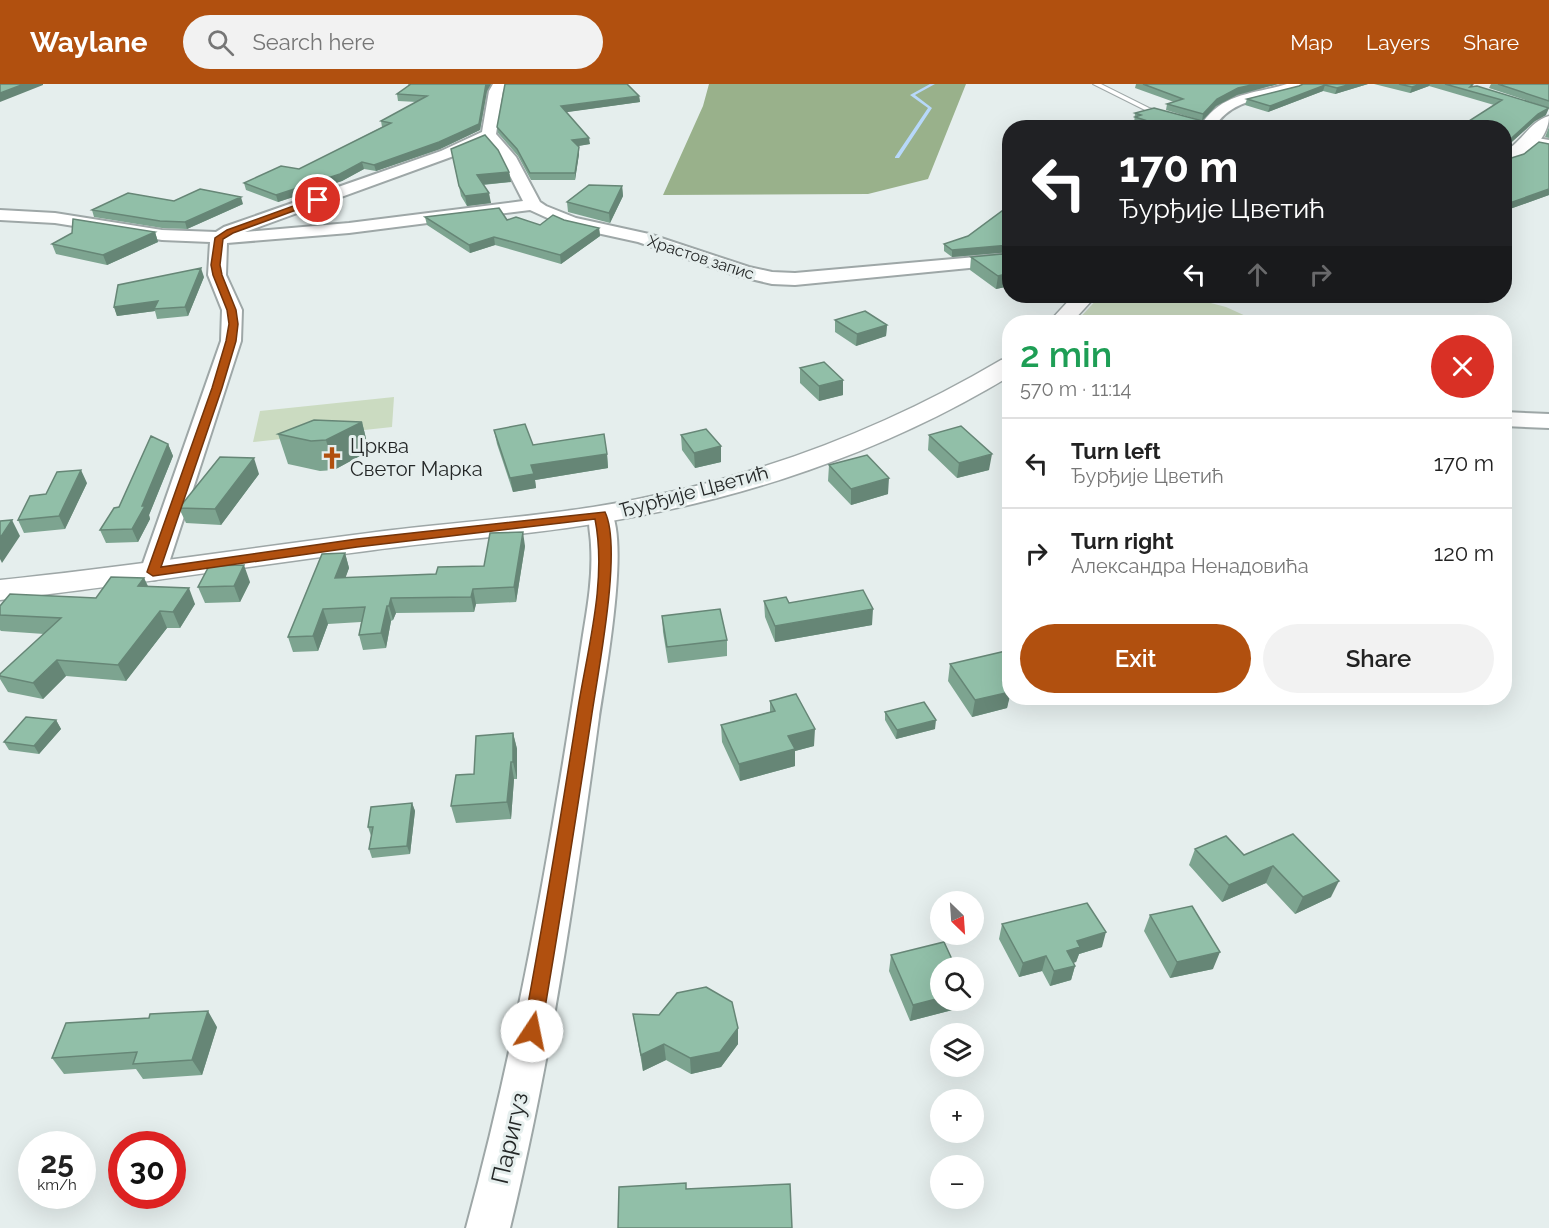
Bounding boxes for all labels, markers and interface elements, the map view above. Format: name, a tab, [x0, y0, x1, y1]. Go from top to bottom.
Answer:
search box	[183, 15, 603, 69]
text: Waylane	[30, 26, 147, 59]
icon: search	[204, 26, 237, 59]
text: Search here	[252, 29, 375, 55]
text: Map	[1290, 30, 1333, 55]
text: Layers	[1366, 30, 1430, 55]
text: Share	[1463, 30, 1519, 55]
text: 170 m	[1119, 143, 1238, 192]
icon: left	[1020, 144, 1098, 222]
pin	[292, 174, 343, 225]
icon: arrive	[301, 183, 334, 216]
text: Ђурђије Цветић	[1119, 193, 1325, 224]
street label: Храстов запис	[645, 231, 757, 284]
icon: left	[1178, 258, 1211, 291]
icon: ahead	[1241, 258, 1274, 291]
icon: right	[1304, 258, 1337, 291]
text: 2 min	[1020, 333, 1112, 375]
button: close	[1431, 335, 1494, 398]
text: 570 m · 11:14	[1020, 377, 1132, 401]
place label: Црква Светог Марка	[350, 434, 483, 481]
text: Turn left	[1071, 438, 1161, 464]
church icon: Црква Светог Марка	[319, 445, 345, 471]
icon: left	[1020, 447, 1053, 480]
text: 170 m	[1434, 450, 1494, 476]
street label: Ђурђије Цветић	[617, 460, 771, 522]
text: Ђурђије Цветић	[1071, 464, 1224, 488]
text: Turn right	[1071, 528, 1174, 554]
icon: right	[1020, 537, 1053, 570]
text: 120 m	[1434, 540, 1494, 566]
text: Александра Ненадовића	[1071, 554, 1309, 578]
button: Exit	[1020, 624, 1251, 693]
button: Share	[1263, 624, 1494, 693]
north arrow	[930, 891, 984, 945]
map controls	[930, 891, 984, 1209]
button: search	[930, 957, 984, 1011]
position arrow	[500, 999, 564, 1063]
button: layers	[930, 1023, 984, 1077]
street label: Паригуз	[485, 1089, 534, 1186]
button: +	[930, 1089, 984, 1143]
speed limit sign: 30	[108, 1131, 186, 1209]
text: 25	[40, 1145, 74, 1180]
button: −	[930, 1155, 984, 1209]
text: km/h	[37, 1176, 77, 1194]

